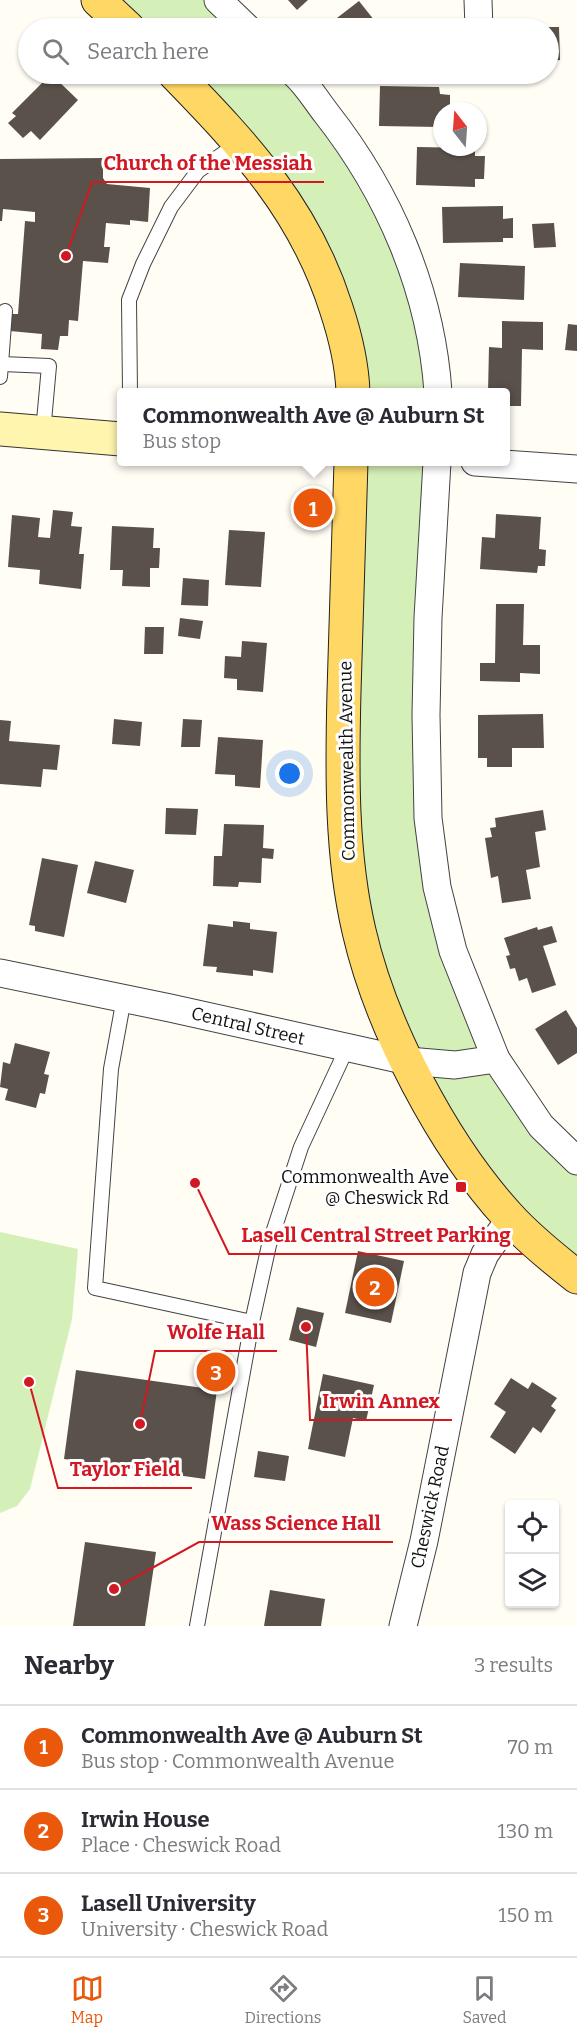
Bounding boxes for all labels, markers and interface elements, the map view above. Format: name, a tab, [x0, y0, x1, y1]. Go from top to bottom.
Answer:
search box	[18, 18, 559, 84]
icon: search	[39, 35, 72, 68]
text: Search here	[87, 38, 209, 65]
north arrow	[433, 102, 487, 156]
callout: Church of the Messiah	[92, 144, 324, 182]
text: Church of the Messiah	[104, 151, 313, 175]
popup	[117, 388, 510, 466]
text: Commonwealth Ave @ Auburn St	[143, 402, 484, 429]
text: Bus stop	[143, 429, 221, 453]
pin: 1	[294, 486, 332, 530]
street label: Commonwealth Avenue	[334, 661, 360, 861]
your location	[275, 759, 304, 788]
street label: Central Street	[189, 1002, 307, 1050]
place label: Commonwealth Ave @ Cheswick Rd	[281, 1166, 449, 1209]
marker: Commonwealth Ave @ Cheswick Rd	[454, 1180, 468, 1194]
callout: Lasell Central Street Parking	[229, 1216, 523, 1254]
text: Lasell Central Street Parking	[241, 1223, 511, 1247]
pin: 2	[356, 1264, 394, 1310]
callout: Wolfe Hall	[155, 1313, 277, 1351]
text: Wolfe Hall	[167, 1320, 265, 1344]
pin: 3	[196, 1350, 236, 1394]
callout: Irwin Annex	[310, 1382, 452, 1420]
text: Irwin Annex	[322, 1389, 441, 1413]
street label: Cheswick Road	[406, 1443, 454, 1570]
callout: Taylor Field	[58, 1450, 192, 1488]
text: Taylor Field	[70, 1457, 180, 1481]
map controls	[505, 1500, 559, 1608]
button: locate	[505, 1500, 559, 1554]
callout: Wass Science Hall	[199, 1504, 393, 1542]
text: Wass Science Hall	[211, 1511, 381, 1535]
button: layers	[505, 1554, 559, 1608]
text: Nearby	[24, 1650, 114, 1681]
text: 3 results	[474, 1653, 553, 1677]
text: Commonwealth Ave @ Auburn St	[81, 1722, 423, 1749]
text: 1	[39, 1735, 48, 1759]
text: 70 m	[507, 1735, 553, 1759]
text: Bus stop · Commonwealth Avenue	[81, 1749, 394, 1773]
text: Irwin House	[81, 1806, 210, 1833]
text: 2	[38, 1819, 49, 1843]
text: 130 m	[498, 1819, 553, 1843]
text: Place · Cheswick Road	[81, 1833, 281, 1857]
text: Lasell University	[81, 1890, 256, 1917]
text: 3	[38, 1903, 49, 1927]
text: 150 m	[498, 1903, 553, 1927]
text: University · Cheswick Road	[81, 1917, 328, 1941]
tab: Map	[71, 1972, 104, 2027]
tab: Directions	[245, 1972, 322, 2027]
tab: Saved	[463, 1972, 506, 2027]

